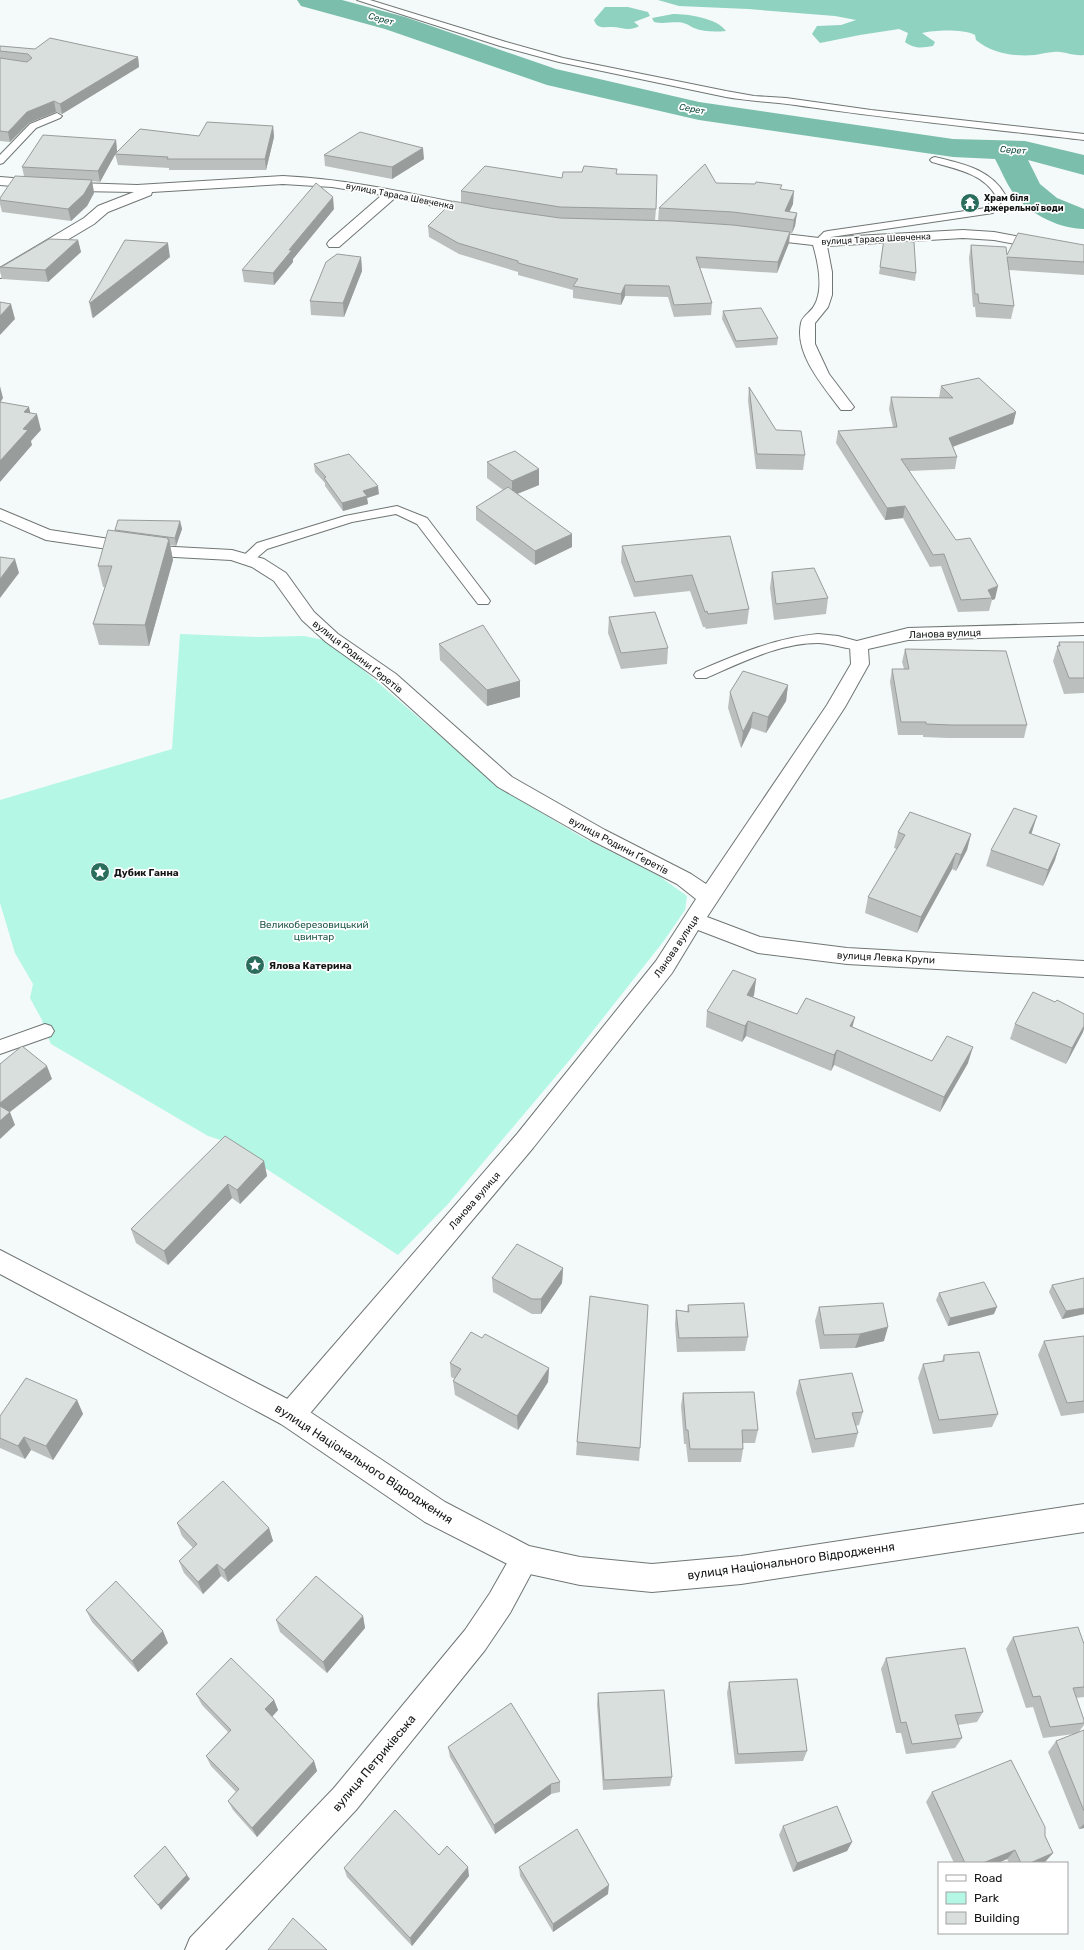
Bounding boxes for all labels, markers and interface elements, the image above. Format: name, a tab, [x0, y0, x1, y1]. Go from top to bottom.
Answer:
water label: Серет	[367, 11, 395, 27]
water label: Серет	[678, 102, 706, 116]
water label: Серет	[1000, 144, 1027, 156]
street label: вулиця Тараса Шевченка	[345, 181, 455, 211]
temple icon: Храм біля джерельної води	[959, 192, 981, 214]
place label: Храм біля джерельної води	[984, 193, 1064, 213]
street label: вулиця Тараса Шевченка	[821, 231, 931, 247]
street label: вулиця Родини Ґеретів	[310, 618, 405, 696]
street label: Ланова вулиця	[909, 627, 981, 641]
street label: вулиця Родини Ґеретів	[567, 814, 671, 877]
place icon: Дубик Ганна	[89, 861, 111, 883]
place label: Дубик Ганна	[114, 867, 179, 879]
street label: Ланова вулиця	[652, 913, 702, 980]
park label: Великоберезовицький цвинтар	[259, 919, 369, 943]
street label: вулиця Левка Крупи	[837, 949, 935, 967]
place icon: Ялова Катерина	[244, 954, 266, 976]
place label: Ялова Катерина	[269, 960, 352, 972]
street label: Ланова вулиця	[447, 1169, 503, 1232]
street label: вулиця Національного Відродження	[272, 1401, 456, 1527]
street label: вулиця Національного Відродження	[686, 1540, 896, 1582]
street label: вулиця Петриківська	[330, 1712, 418, 1814]
legend	[938, 1862, 1068, 1934]
text: Road	[974, 1871, 1002, 1885]
text: Park	[974, 1891, 1000, 1905]
text: Building	[974, 1911, 1020, 1925]

